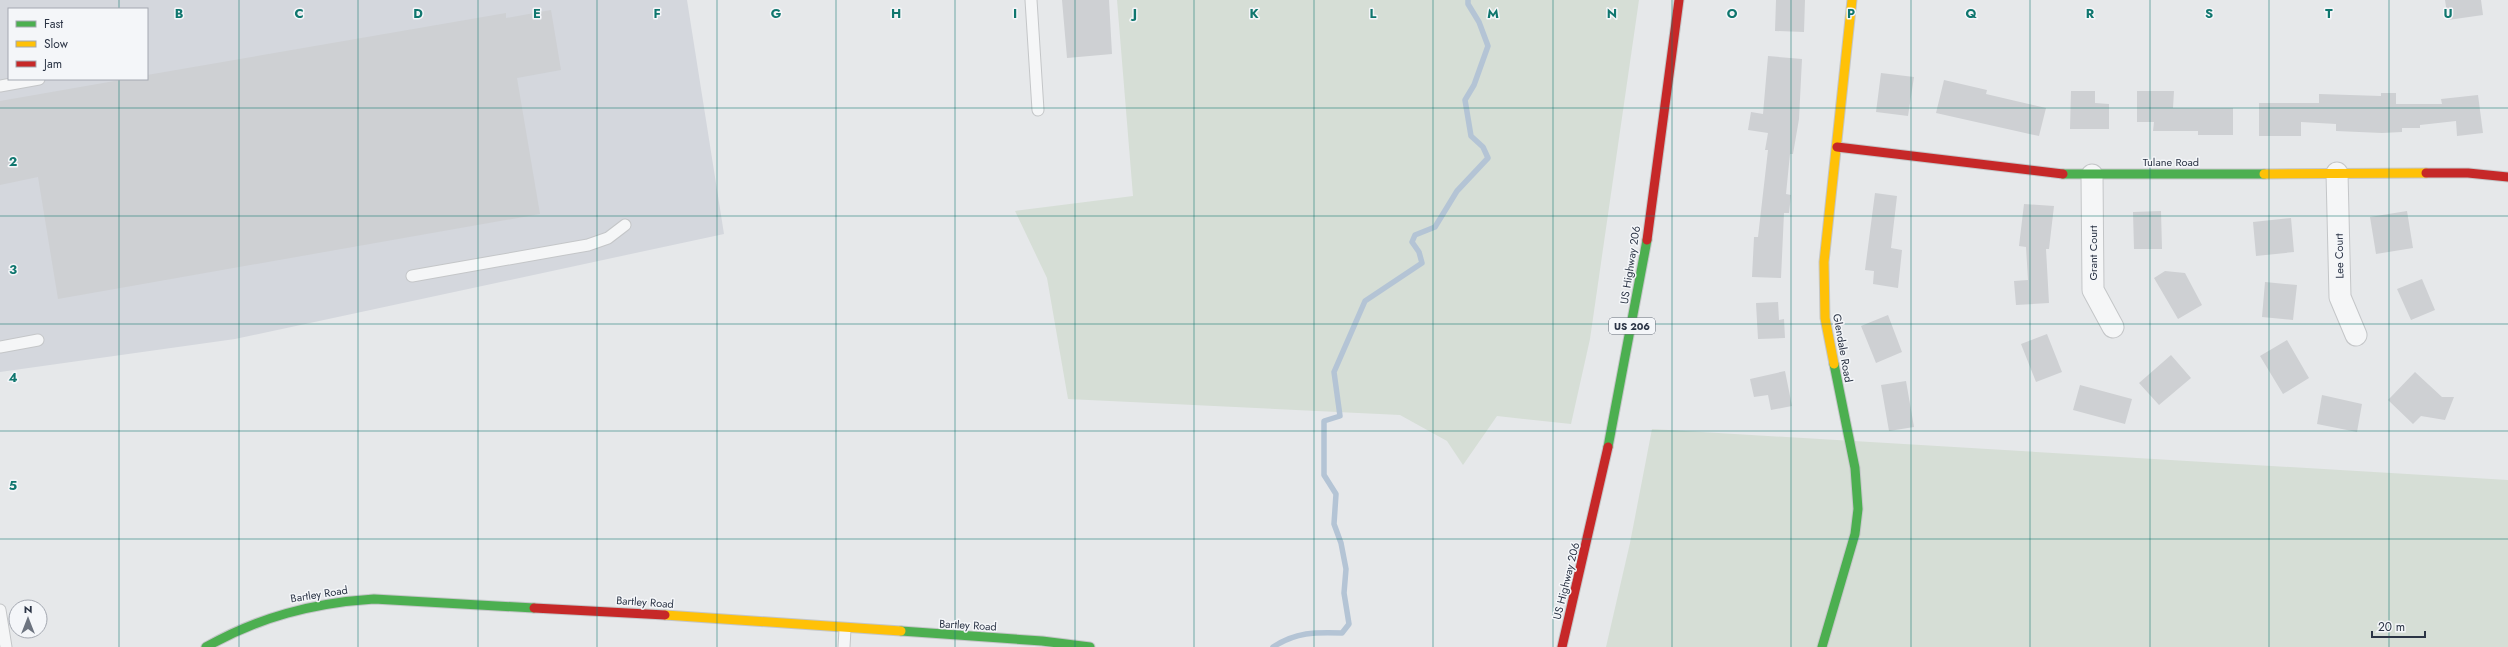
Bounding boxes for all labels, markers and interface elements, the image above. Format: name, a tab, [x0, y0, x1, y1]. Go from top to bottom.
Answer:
text: B	[175, 4, 184, 23]
text: C	[294, 4, 304, 23]
text: D	[413, 4, 423, 23]
text: E	[533, 4, 541, 23]
text: F	[653, 4, 661, 23]
text: G	[771, 4, 782, 23]
text: H	[891, 4, 901, 23]
text: I	[1013, 4, 1017, 23]
text: J	[1130, 4, 1137, 23]
text: K	[1249, 4, 1259, 23]
text: L	[1370, 4, 1377, 23]
text: M	[1487, 4, 1499, 23]
text: N	[1607, 4, 1617, 23]
text: O	[1727, 4, 1738, 23]
text: P	[1847, 4, 1855, 23]
text: Q	[1965, 4, 1977, 23]
text: R	[2086, 4, 2095, 23]
text: S	[2205, 4, 2213, 23]
text: T	[2325, 4, 2333, 23]
text: U	[2443, 4, 2453, 23]
legend	[8, 8, 148, 80]
text: Fast	[44, 15, 63, 33]
text: Slow	[44, 35, 69, 53]
text: Jam	[42, 55, 62, 73]
text: 2	[9, 152, 17, 171]
street label: Tulane Road	[2143, 154, 2199, 170]
street label: US Highway 206	[1616, 225, 1644, 305]
street label: Grant Court	[2085, 225, 2101, 281]
street label: Lee Court	[2331, 233, 2347, 279]
text: 3	[9, 260, 17, 279]
street label: Glendale Road	[1829, 312, 1857, 384]
road number: US 206	[1609, 318, 1655, 334]
text: 4	[8, 368, 18, 387]
text: 5	[9, 476, 17, 495]
street label: US Highway 206	[1549, 541, 1583, 621]
street label: Bartley Road	[289, 582, 349, 606]
street label: Bartley Road	[616, 592, 674, 612]
north arrow	[8, 599, 48, 639]
text: N	[24, 601, 32, 617]
scale bar	[2372, 613, 2425, 639]
street label: Bartley Road	[939, 615, 997, 635]
text: 20 m	[2378, 618, 2405, 636]

